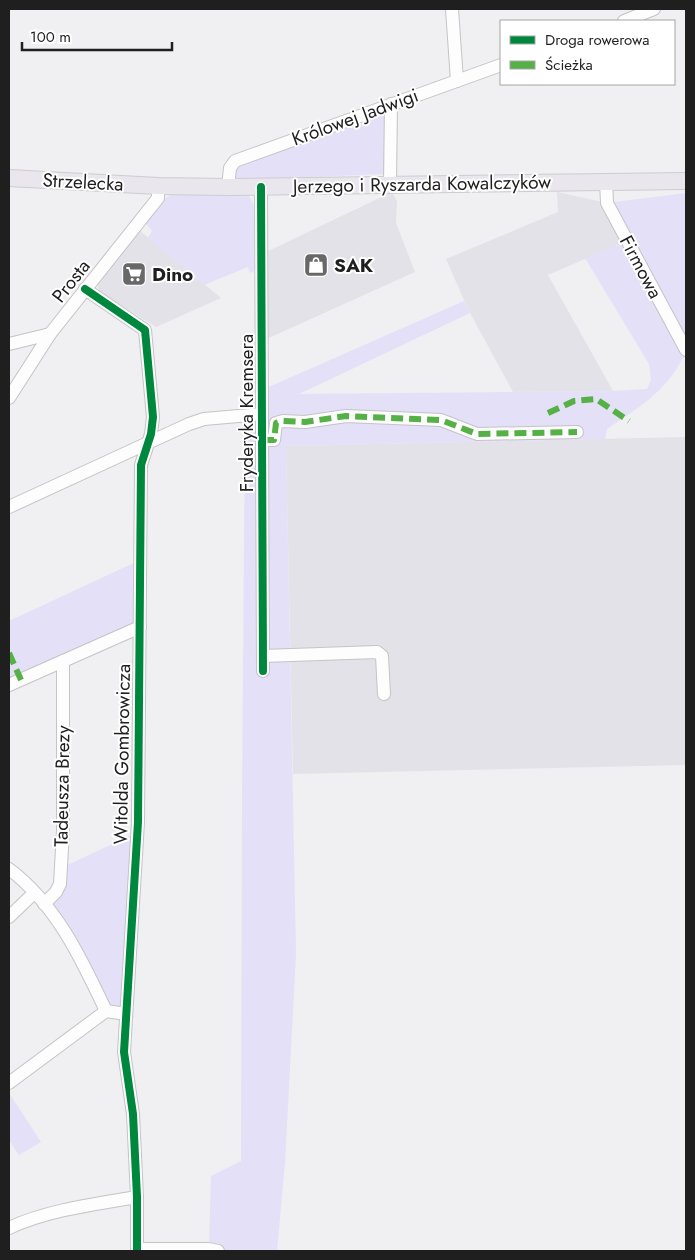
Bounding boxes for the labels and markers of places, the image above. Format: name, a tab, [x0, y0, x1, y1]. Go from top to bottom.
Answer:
shop icon: SAK	[303, 252, 329, 278]
place label: SAK	[334, 252, 374, 279]
supermarket icon: Dino	[121, 261, 147, 287]
place label: Dino	[152, 261, 193, 288]

